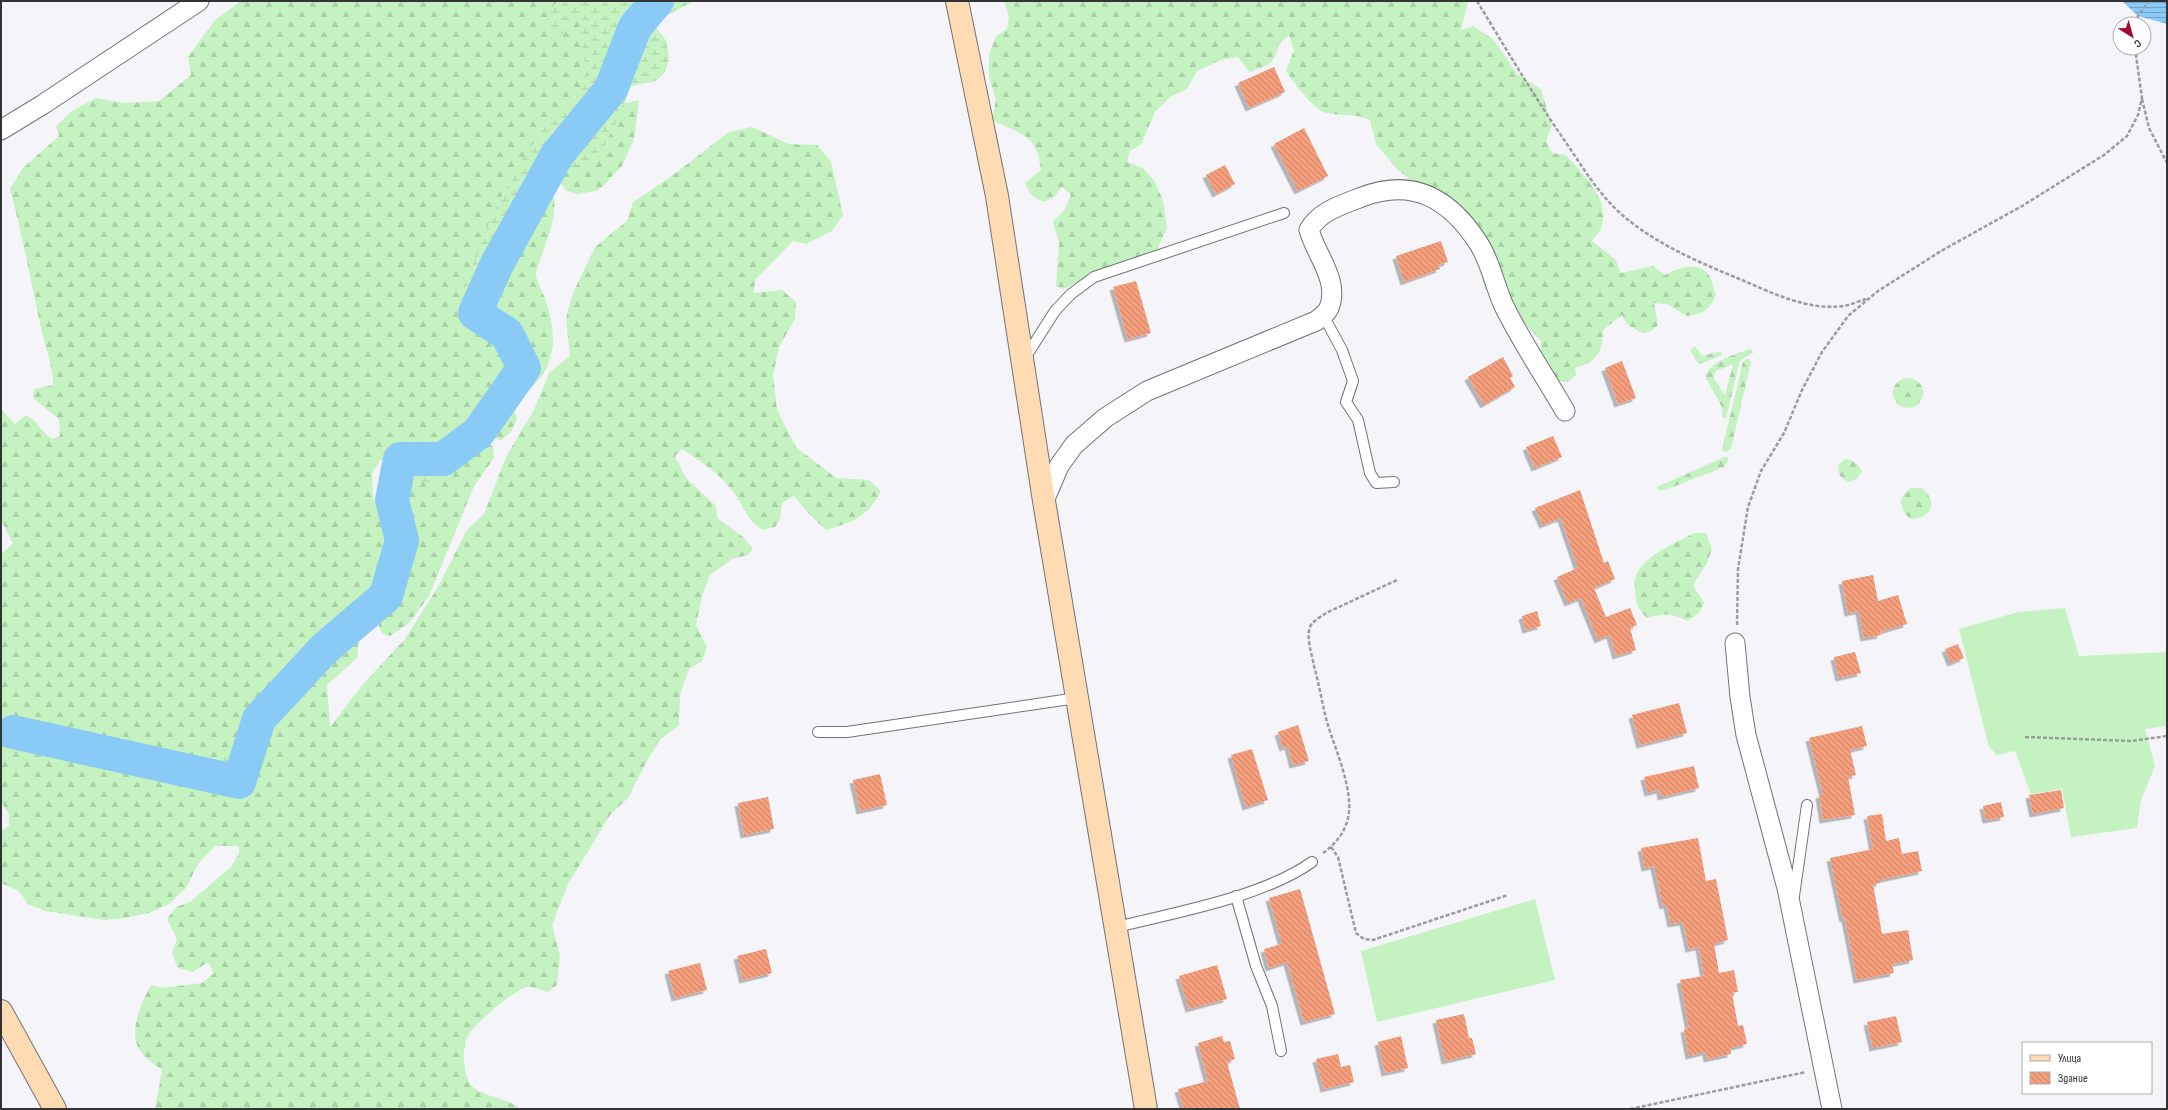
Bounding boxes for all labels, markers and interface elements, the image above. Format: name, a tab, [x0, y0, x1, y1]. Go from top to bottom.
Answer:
north arrow	[2112, 16, 2152, 56]
text: С	[2131, 37, 2144, 51]
legend	[2022, 1042, 2152, 1094]
text: Улица	[2058, 1051, 2082, 1066]
text: Здание	[2058, 1071, 2088, 1086]

